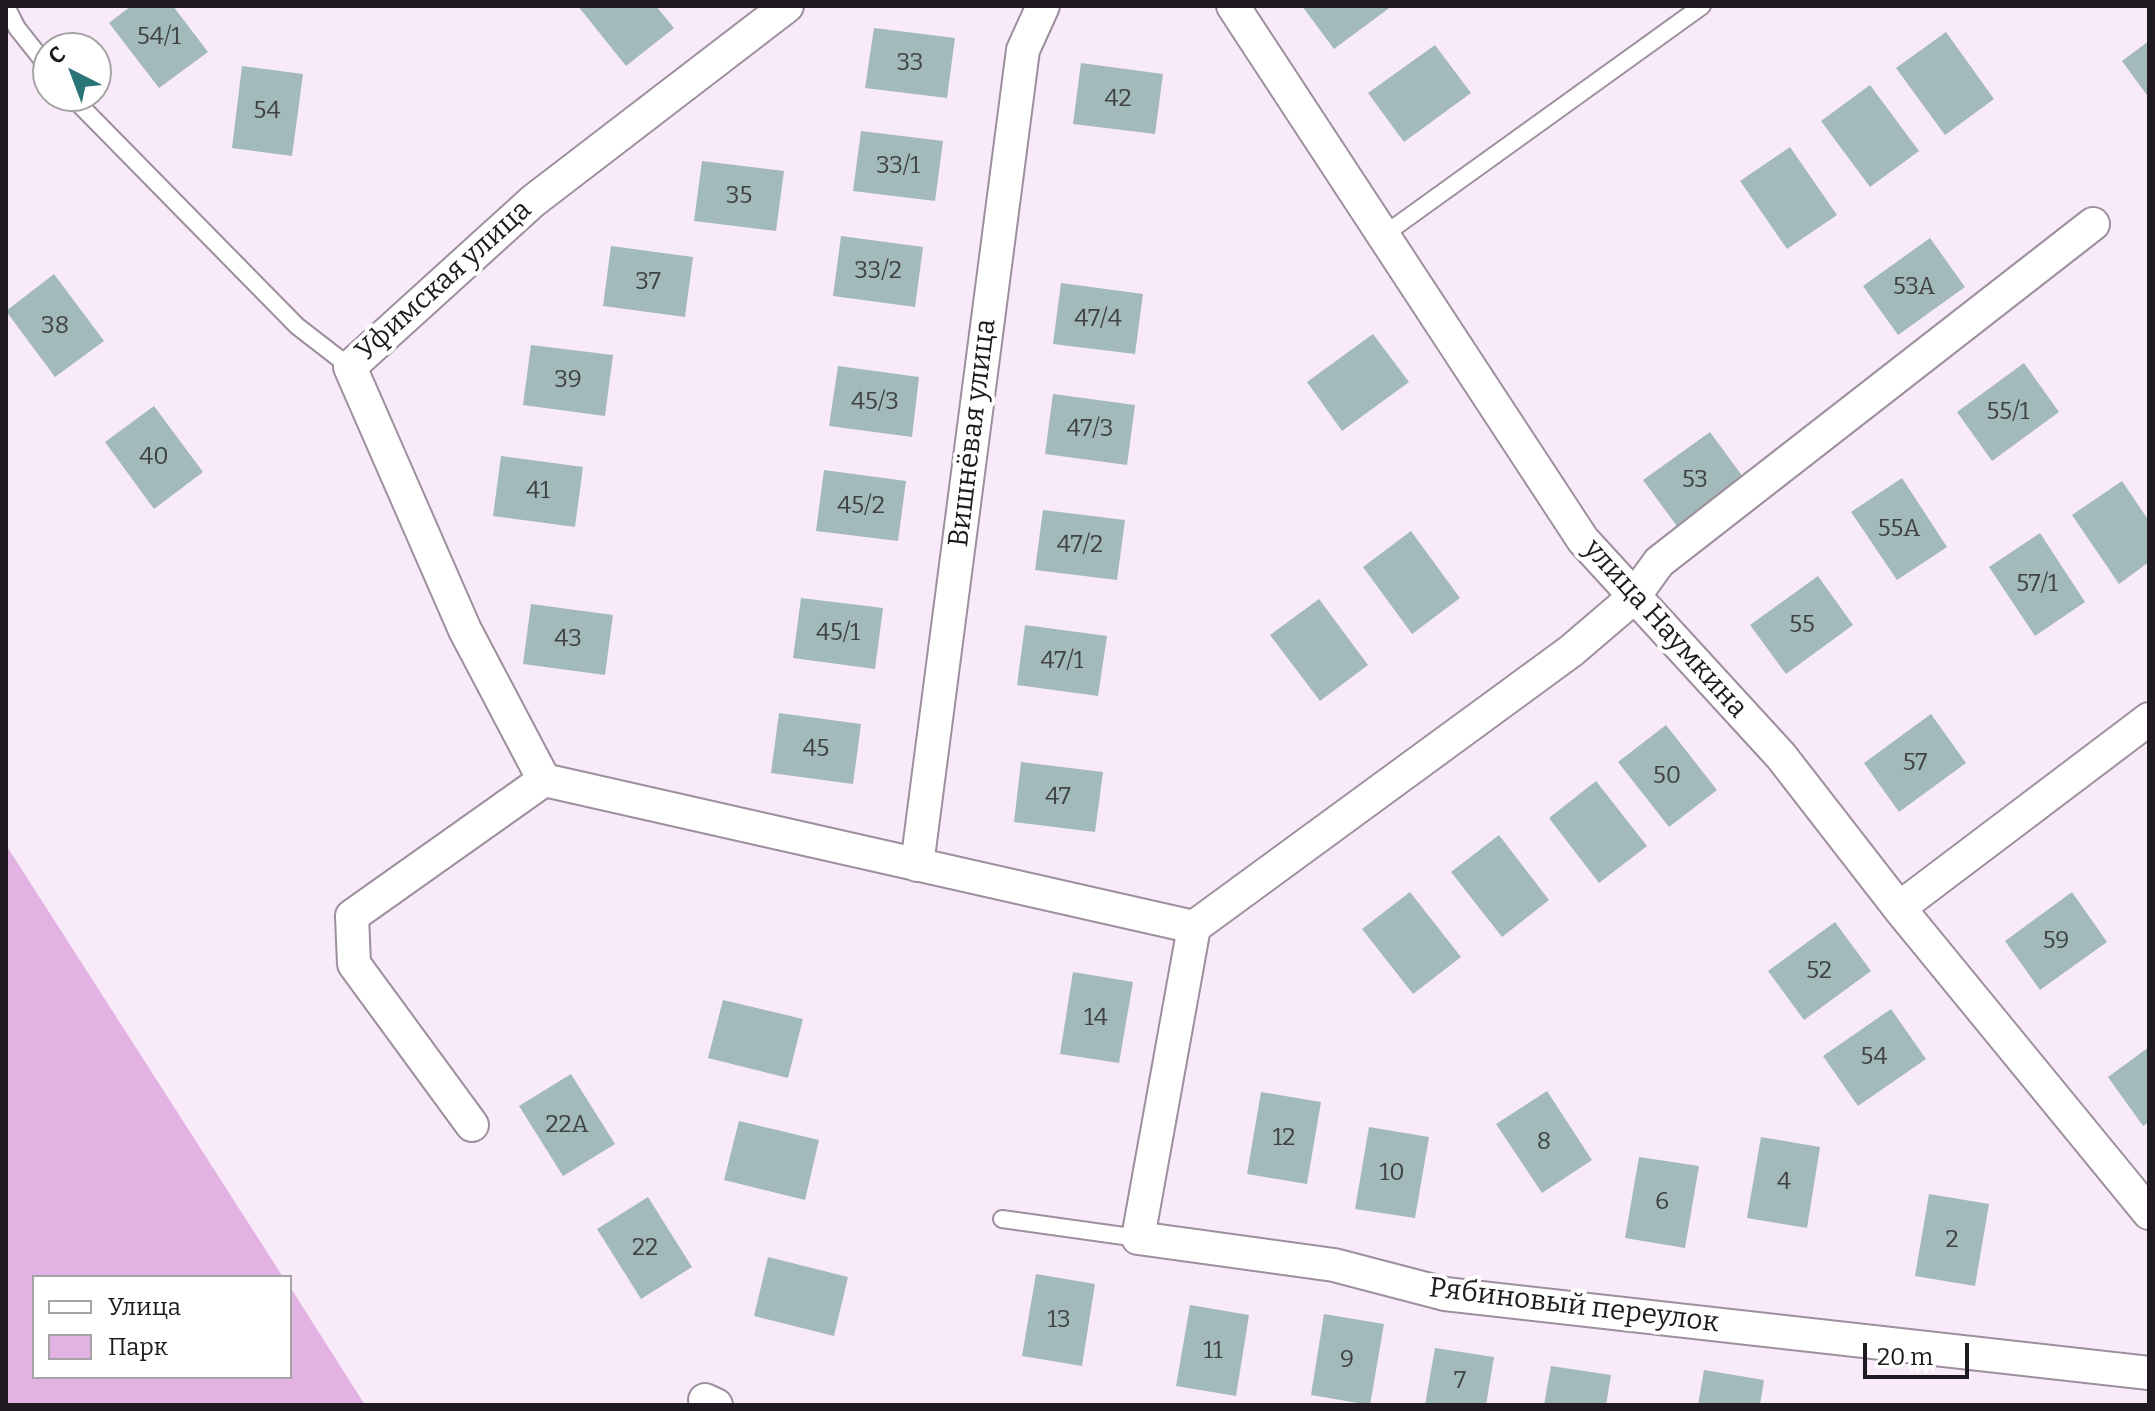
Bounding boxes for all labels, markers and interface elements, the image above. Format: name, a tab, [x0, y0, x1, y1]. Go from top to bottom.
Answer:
house number: 54/1	[137, 23, 181, 51]
north arrow	[32, 32, 112, 112]
text: С	[43, 41, 71, 70]
house number: 33	[897, 49, 923, 77]
house number: 42	[1104, 85, 1132, 113]
house number: 54	[254, 97, 280, 125]
house number: 33/1	[876, 152, 920, 180]
house number: 35	[726, 182, 752, 210]
street label: Уфимская улица	[349, 193, 539, 369]
house number: 33/2	[854, 257, 902, 285]
house number: 37	[635, 268, 661, 296]
house number: 53А	[1893, 273, 1935, 301]
house number: 47/4	[1074, 305, 1122, 333]
house number: 38	[41, 312, 69, 340]
street label: Вишнёвая улица	[942, 317, 1004, 549]
house number: 39	[554, 366, 582, 394]
house number: 45/3	[851, 388, 899, 416]
house number: 55/1	[1987, 398, 2029, 426]
house number: 47/3	[1067, 415, 1113, 443]
house number: 40	[139, 443, 169, 471]
house number: 53	[1682, 466, 1708, 494]
house number: 41	[526, 477, 550, 505]
house number: 45/2	[837, 492, 885, 520]
house number: 55А	[1878, 515, 1920, 543]
house number: 47/2	[1057, 531, 1103, 559]
street label: улица Наумкина	[1576, 533, 1754, 725]
house number: 57/1	[2016, 570, 2058, 598]
house number: 55	[1789, 611, 1815, 639]
house number: 45/1	[816, 619, 860, 647]
house number: 43	[554, 625, 582, 653]
house number: 47/1	[1040, 647, 1084, 675]
house number: 45	[803, 735, 829, 763]
house number: 57	[1903, 749, 1927, 777]
house number: 50	[1653, 762, 1681, 790]
house number: 47	[1045, 783, 1071, 811]
house number: 59	[2043, 927, 2069, 955]
house number: 52	[1806, 957, 1832, 985]
house number: 14	[1084, 1004, 1108, 1032]
house number: 54	[1861, 1043, 1887, 1071]
house number: 22А	[545, 1111, 589, 1139]
house number: 12	[1273, 1124, 1295, 1152]
house number: 8	[1537, 1128, 1551, 1156]
house number: 10	[1379, 1159, 1405, 1187]
house number: 4	[1777, 1168, 1791, 1196]
house number: 6	[1655, 1188, 1669, 1216]
house number: 2	[1945, 1226, 1959, 1254]
house number: 22	[632, 1234, 658, 1262]
street label: Рябиновый переулок	[1427, 1272, 1721, 1340]
legend	[32, 1275, 292, 1379]
text: Улица	[108, 1293, 181, 1321]
house number: 13	[1047, 1306, 1071, 1334]
scale bar	[1867, 1327, 1973, 1377]
text: Парк	[108, 1333, 168, 1361]
house number: 11	[1203, 1337, 1223, 1365]
text: 20 m	[1877, 1343, 1933, 1371]
house number: 9	[1340, 1346, 1354, 1374]
house number: 7	[1454, 1367, 1466, 1395]

